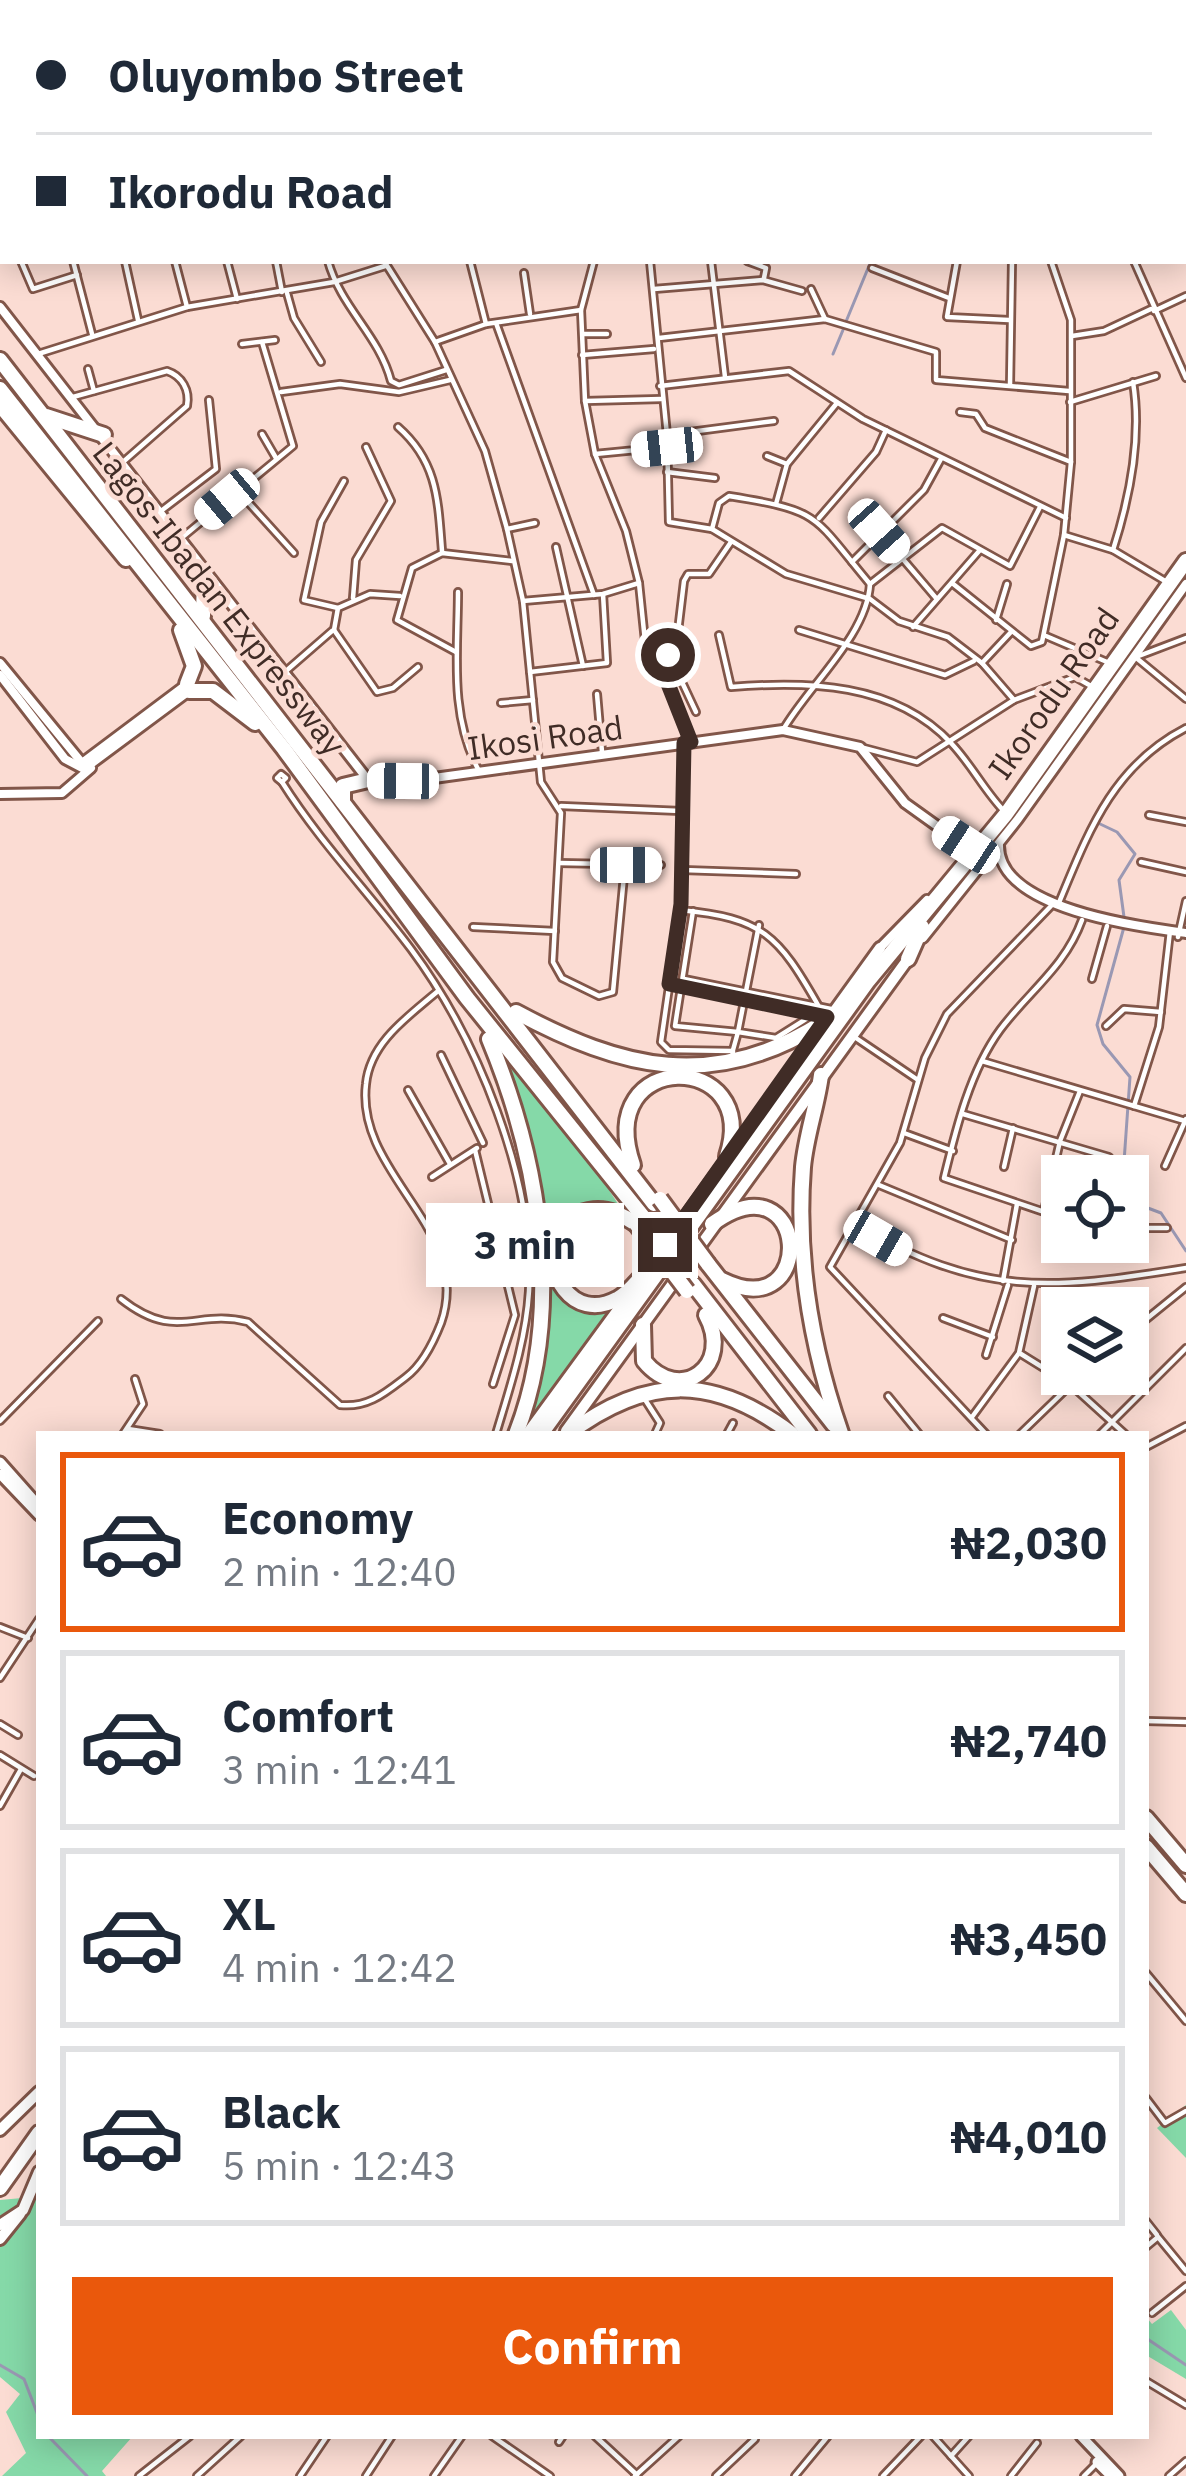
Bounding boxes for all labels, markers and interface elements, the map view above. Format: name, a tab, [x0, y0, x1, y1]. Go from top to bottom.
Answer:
text: Oluyombo Street	[108, 46, 464, 104]
text: Ikorodu Road	[108, 162, 394, 220]
car	[629, 425, 705, 469]
street label: Lagos-Ibadan Expressway	[84, 432, 356, 764]
car	[188, 462, 266, 536]
car	[842, 492, 916, 570]
street label: Ikorodu Road	[978, 599, 1128, 787]
route start	[641, 628, 695, 682]
street label: Ikosi Road	[465, 705, 625, 769]
car	[367, 762, 439, 800]
car	[926, 810, 1006, 880]
car	[590, 847, 662, 883]
map controls	[1041, 1155, 1149, 1395]
button: locate	[1041, 1155, 1149, 1263]
callout: 3 min	[425, 1203, 623, 1287]
car	[838, 1204, 918, 1272]
route end	[638, 1218, 692, 1272]
text: 3 min	[474, 1219, 576, 1270]
button: layers	[1041, 1287, 1149, 1395]
icon: car	[78, 1488, 186, 1596]
text: Economy	[222, 1488, 413, 1546]
text: ₦2,030	[950, 1513, 1107, 1571]
text: 2 min · 12:40	[222, 1546, 457, 1597]
icon: car	[78, 1686, 186, 1794]
text: Comfort	[222, 1686, 394, 1744]
text: ₦2,740	[950, 1711, 1107, 1769]
text: 3 min · 12:41	[222, 1744, 457, 1795]
icon: car	[78, 1884, 186, 1992]
text: XL	[222, 1884, 276, 1942]
text: ₦3,450	[950, 1909, 1107, 1967]
text: 4 min · 12:42	[222, 1942, 457, 1993]
icon: car	[78, 2082, 186, 2190]
text: Black	[222, 2082, 341, 2140]
text: ₦4,010	[950, 2107, 1107, 2165]
text: 5 min · 12:43	[222, 2140, 457, 2191]
button: Confirm	[72, 2277, 1113, 2415]

